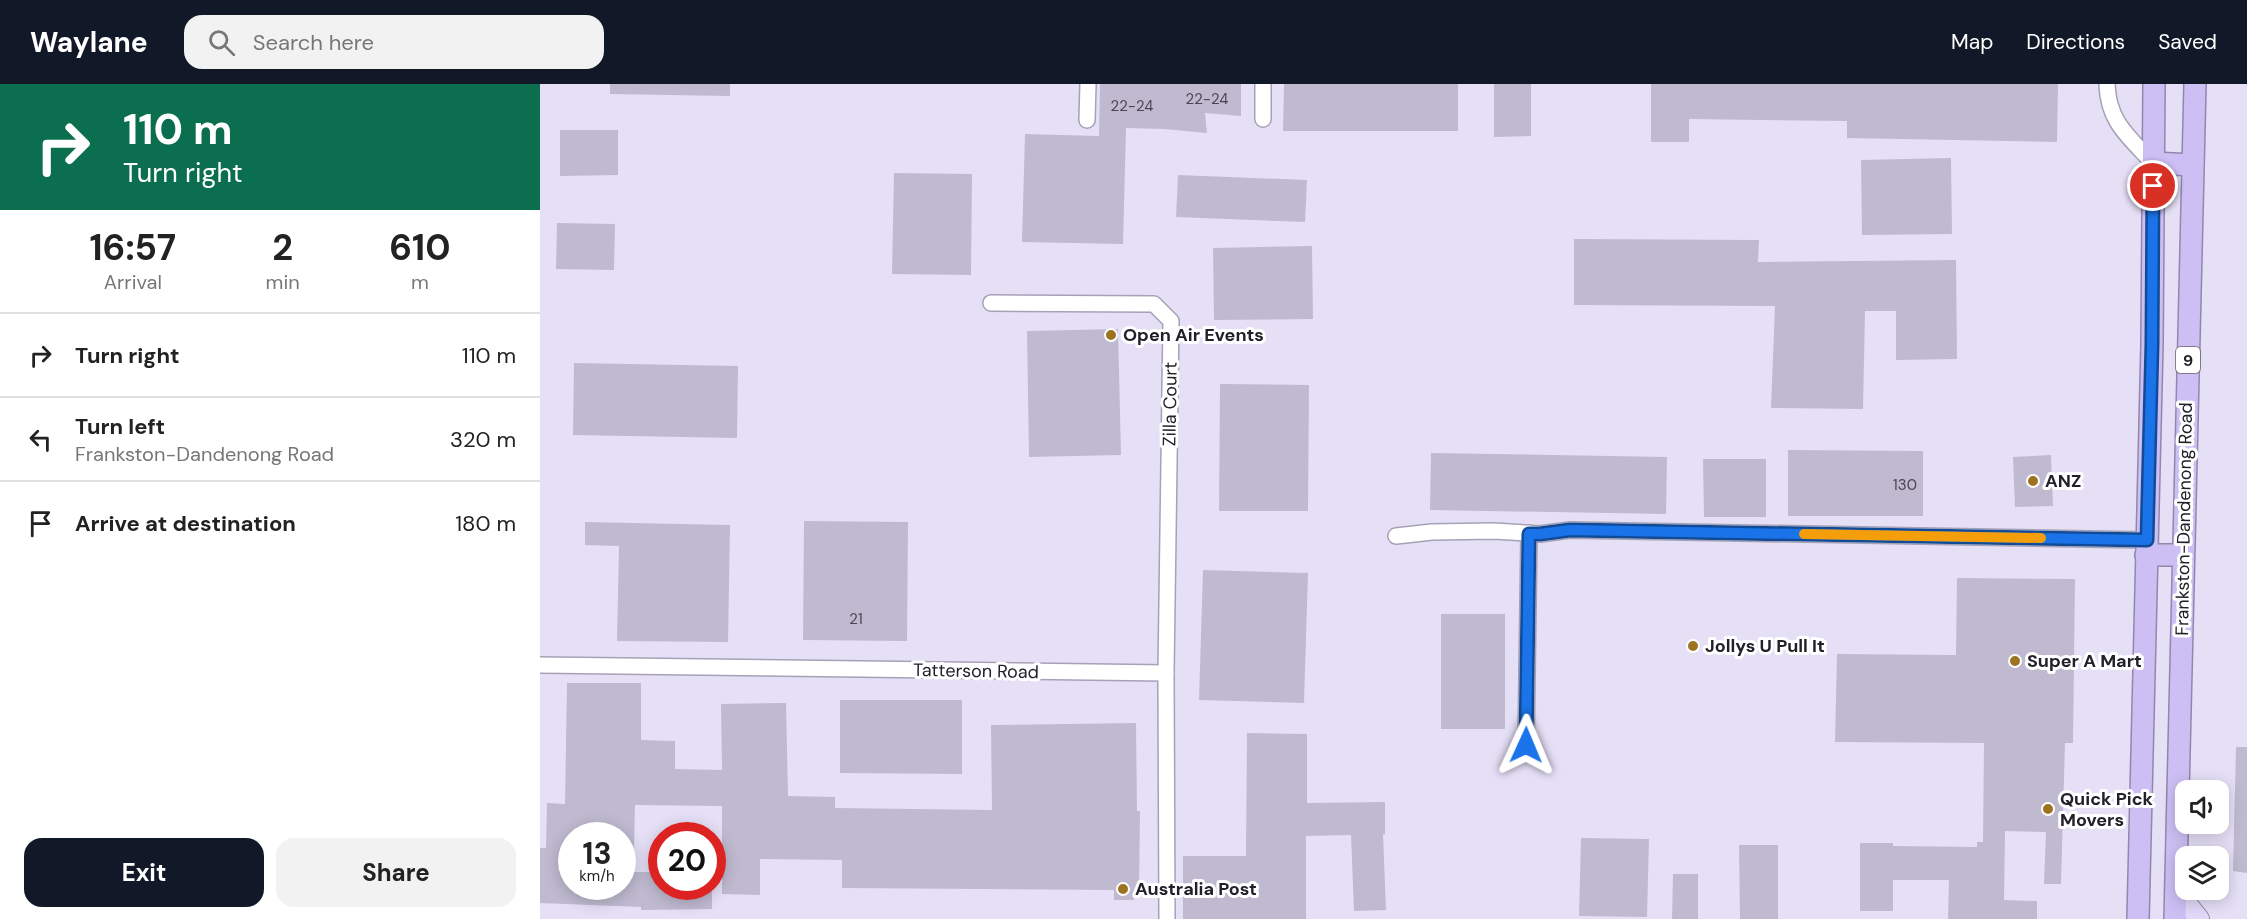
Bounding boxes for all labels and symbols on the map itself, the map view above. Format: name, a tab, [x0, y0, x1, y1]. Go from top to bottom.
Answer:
house number: 22-24	[1186, 89, 1228, 109]
house number: 22-24	[1111, 96, 1153, 116]
pin	[2127, 160, 2178, 211]
place label: Open Air Events	[1123, 323, 1264, 347]
marker: Open Air Events	[1104, 328, 1118, 342]
road number: 9	[2176, 347, 2200, 373]
street label: Zilla Court	[1157, 362, 1183, 446]
street label: Frankston-Dandenong Road	[2170, 402, 2198, 636]
place label: ANZ	[2045, 469, 2081, 493]
marker: ANZ	[2026, 474, 2040, 488]
house number: 130	[1893, 475, 1917, 495]
house number: 21	[849, 609, 863, 629]
place label: Jollys U Pull It	[1705, 634, 1825, 658]
marker: Jollys U Pull It	[1686, 639, 1700, 653]
place label: Super A Mart	[2027, 649, 2142, 673]
marker: Super A Mart	[2008, 654, 2022, 668]
street label: Tatterson Road	[913, 658, 1039, 684]
position arrow	[1494, 713, 1558, 777]
place label: Quick Pick Movers	[2060, 787, 2154, 832]
marker: Quick Pick Movers	[2041, 802, 2055, 816]
speed limit sign: 20	[648, 822, 726, 900]
place label: Australia Post	[1135, 877, 1257, 901]
marker: Australia Post	[1116, 882, 1130, 896]

